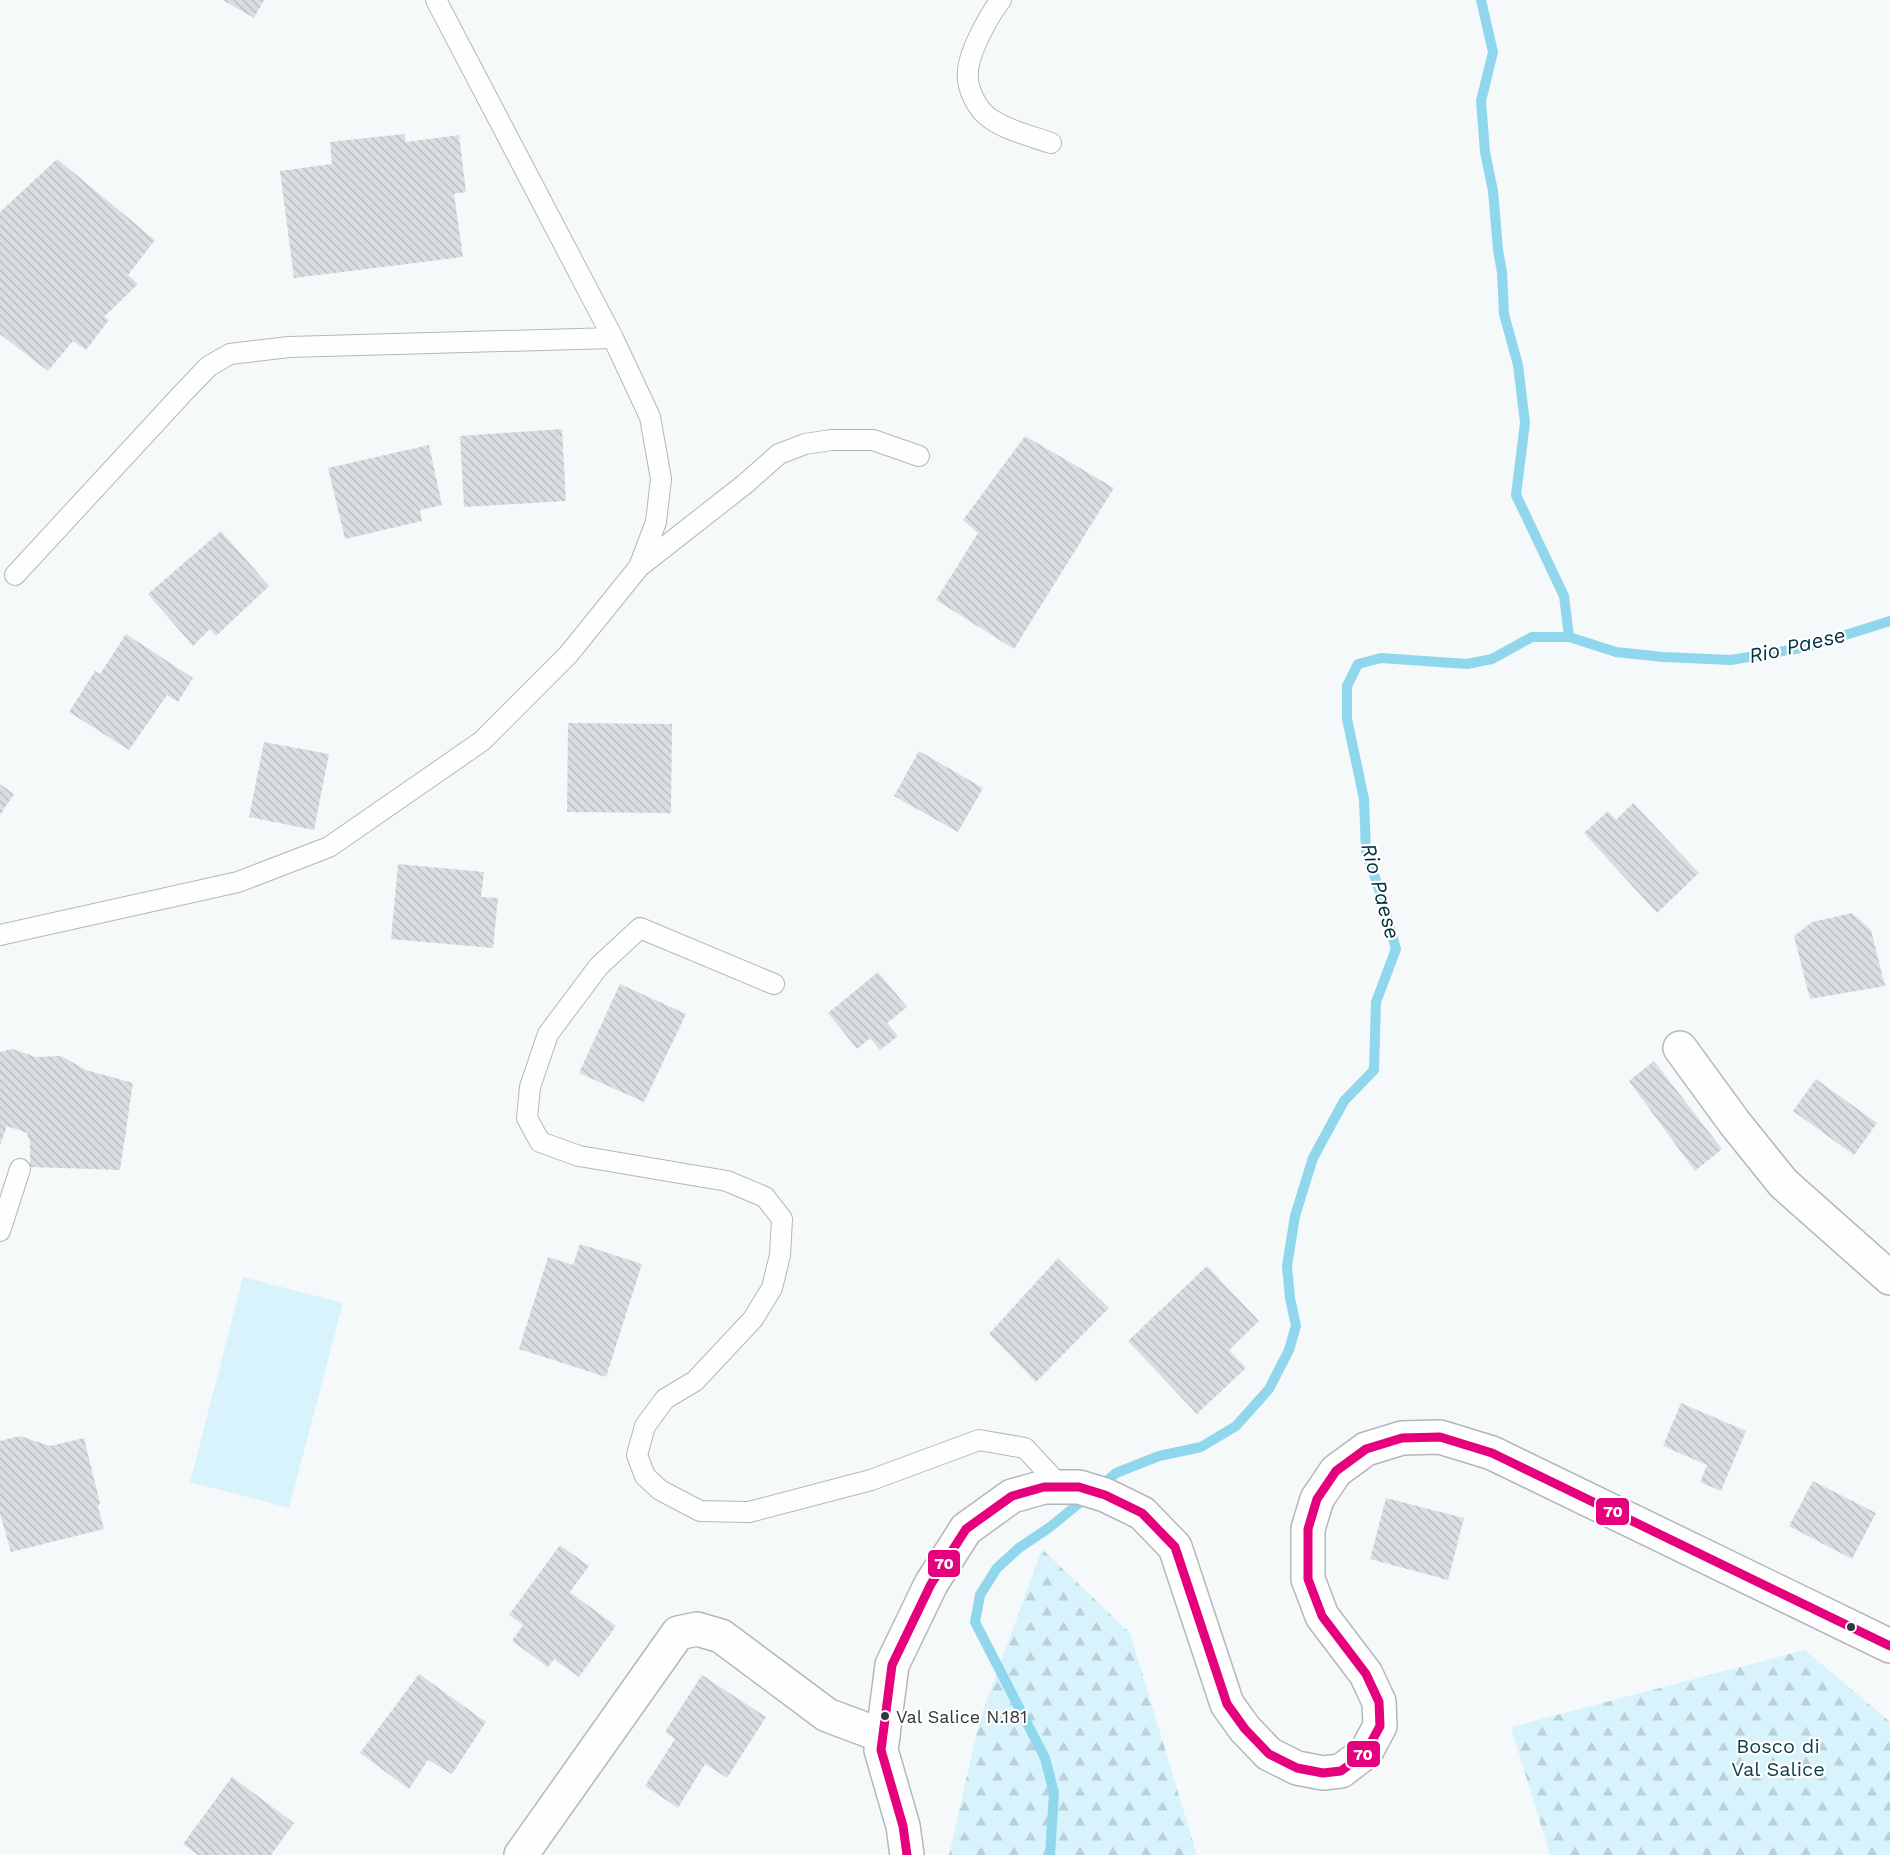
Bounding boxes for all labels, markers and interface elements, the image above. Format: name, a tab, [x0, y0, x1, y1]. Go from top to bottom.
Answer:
water label: Rio Paese	[1746, 622, 1848, 668]
water label: Rio Paese	[1356, 840, 1406, 942]
line badge: 70	[1595, 1497, 1630, 1526]
text: 70	[1603, 1502, 1623, 1521]
line badge: 70	[927, 1549, 961, 1578]
text: 70	[934, 1554, 954, 1573]
unlabelled marker	[1845, 1621, 1857, 1633]
place label: Val Salice N.181	[896, 1706, 1027, 1727]
marker: Val Salice N.181	[879, 1710, 891, 1722]
park label: Bosco di Val Salice	[1731, 1734, 1825, 1781]
line badge: 70	[1346, 1740, 1381, 1768]
text: 70	[1353, 1745, 1373, 1764]

